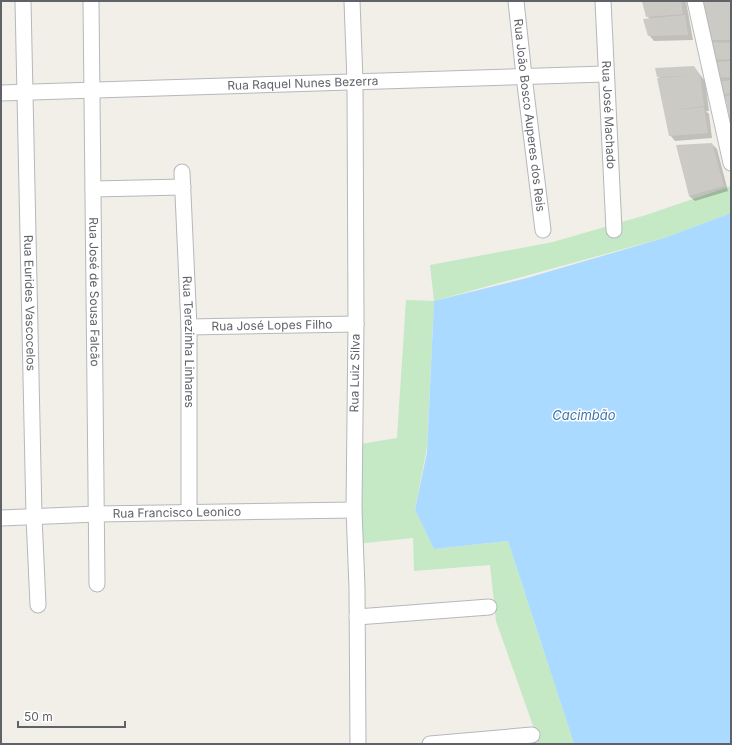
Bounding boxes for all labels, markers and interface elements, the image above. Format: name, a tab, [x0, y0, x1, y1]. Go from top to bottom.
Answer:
street label: Rua João Bosco Auperes dos Reis	[511, 18, 549, 212]
street label: Rua José Machado	[599, 60, 619, 169]
street label: Rua Raquel Nunes Bezerra	[227, 73, 379, 93]
street label: Rua José de Sousa Falcão	[86, 217, 103, 367]
street label: Rua Eurides Vascocelos	[21, 235, 39, 371]
street label: Rua Terezinha Linhares	[180, 275, 197, 408]
street label: Rua José Lopes Filho	[211, 316, 333, 334]
street label: Rua Luiz Silva	[346, 334, 363, 412]
water label: Cacimbão	[552, 407, 616, 423]
street label: Rua Francisco Leonico	[112, 504, 241, 521]
scale bar	[18, 703, 125, 729]
text: 50 m	[24, 709, 53, 724]

